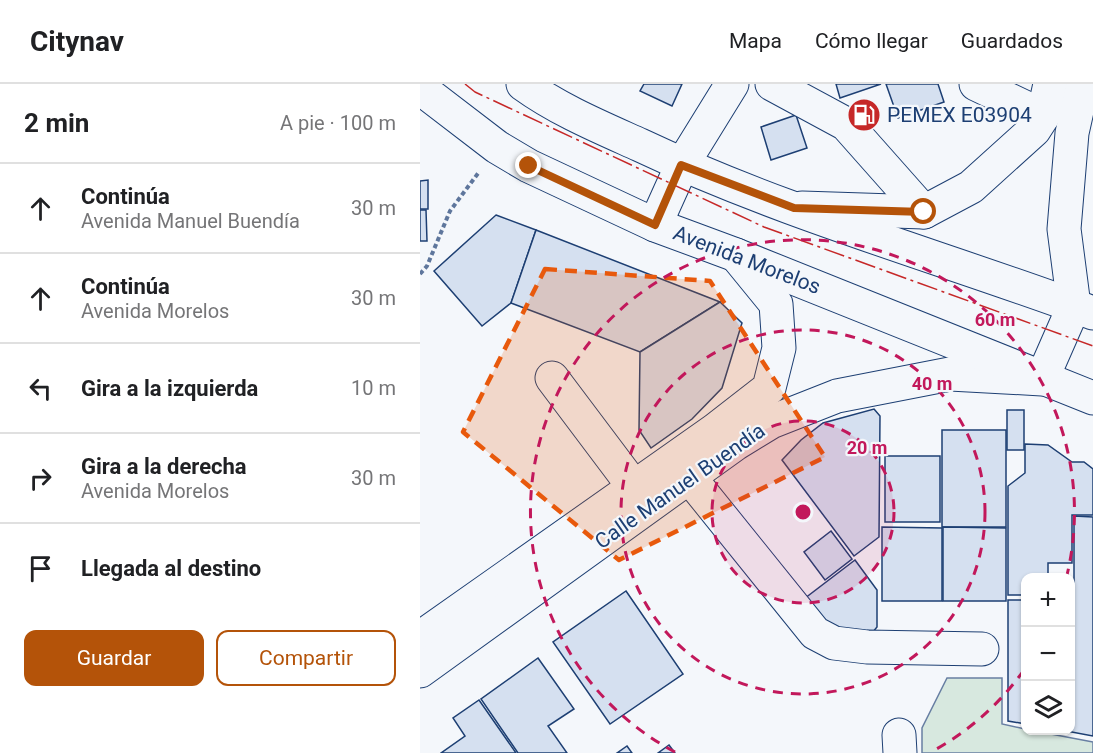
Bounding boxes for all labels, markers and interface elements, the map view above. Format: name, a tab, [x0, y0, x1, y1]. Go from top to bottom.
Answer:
text: Citynav	[30, 25, 124, 58]
text: Mapa	[729, 29, 782, 53]
text: Cómo llegar	[815, 29, 928, 53]
text: Guardados	[961, 29, 1063, 53]
fuel station icon: PEMEX E03904	[846, 97, 882, 133]
place label: PEMEX E03904	[887, 103, 1032, 127]
text: 2 min	[24, 108, 89, 138]
text: A pie · 100 m	[280, 111, 396, 135]
route end	[515, 152, 541, 178]
text: Continúa	[81, 184, 170, 209]
icon: ahead	[24, 192, 57, 225]
text: 30 m	[351, 196, 396, 220]
route start	[910, 198, 936, 224]
text: Avenida Manuel Buendía	[81, 209, 300, 233]
street label: Avenida Morelos	[670, 221, 824, 299]
text: Continúa	[81, 274, 170, 299]
icon: ahead	[24, 282, 57, 315]
text: 30 m	[351, 286, 396, 310]
text: Avenida Morelos	[81, 299, 229, 323]
text: 60 m	[975, 309, 1015, 330]
icon: left	[24, 372, 57, 405]
text: 40 m	[912, 373, 952, 394]
text: Gira a la izquierda	[81, 376, 258, 401]
text: 10 m	[351, 376, 396, 400]
street label: Calle Manuel Buendía	[590, 418, 770, 554]
text: 20 m	[847, 437, 887, 458]
text: Gira a la derecha	[81, 454, 247, 479]
icon: right	[24, 462, 57, 495]
text: 30 m	[351, 466, 396, 490]
text: Avenida Morelos	[81, 479, 229, 503]
centre of rings	[793, 502, 813, 522]
icon: arrive	[24, 552, 57, 585]
text: Llegada al destino	[81, 556, 261, 581]
map controls	[1021, 573, 1075, 735]
button: +	[1021, 573, 1075, 627]
button: −	[1021, 627, 1075, 681]
button: Guardar	[24, 630, 204, 686]
button: Compartir	[216, 630, 396, 686]
button: layers	[1021, 681, 1075, 735]

